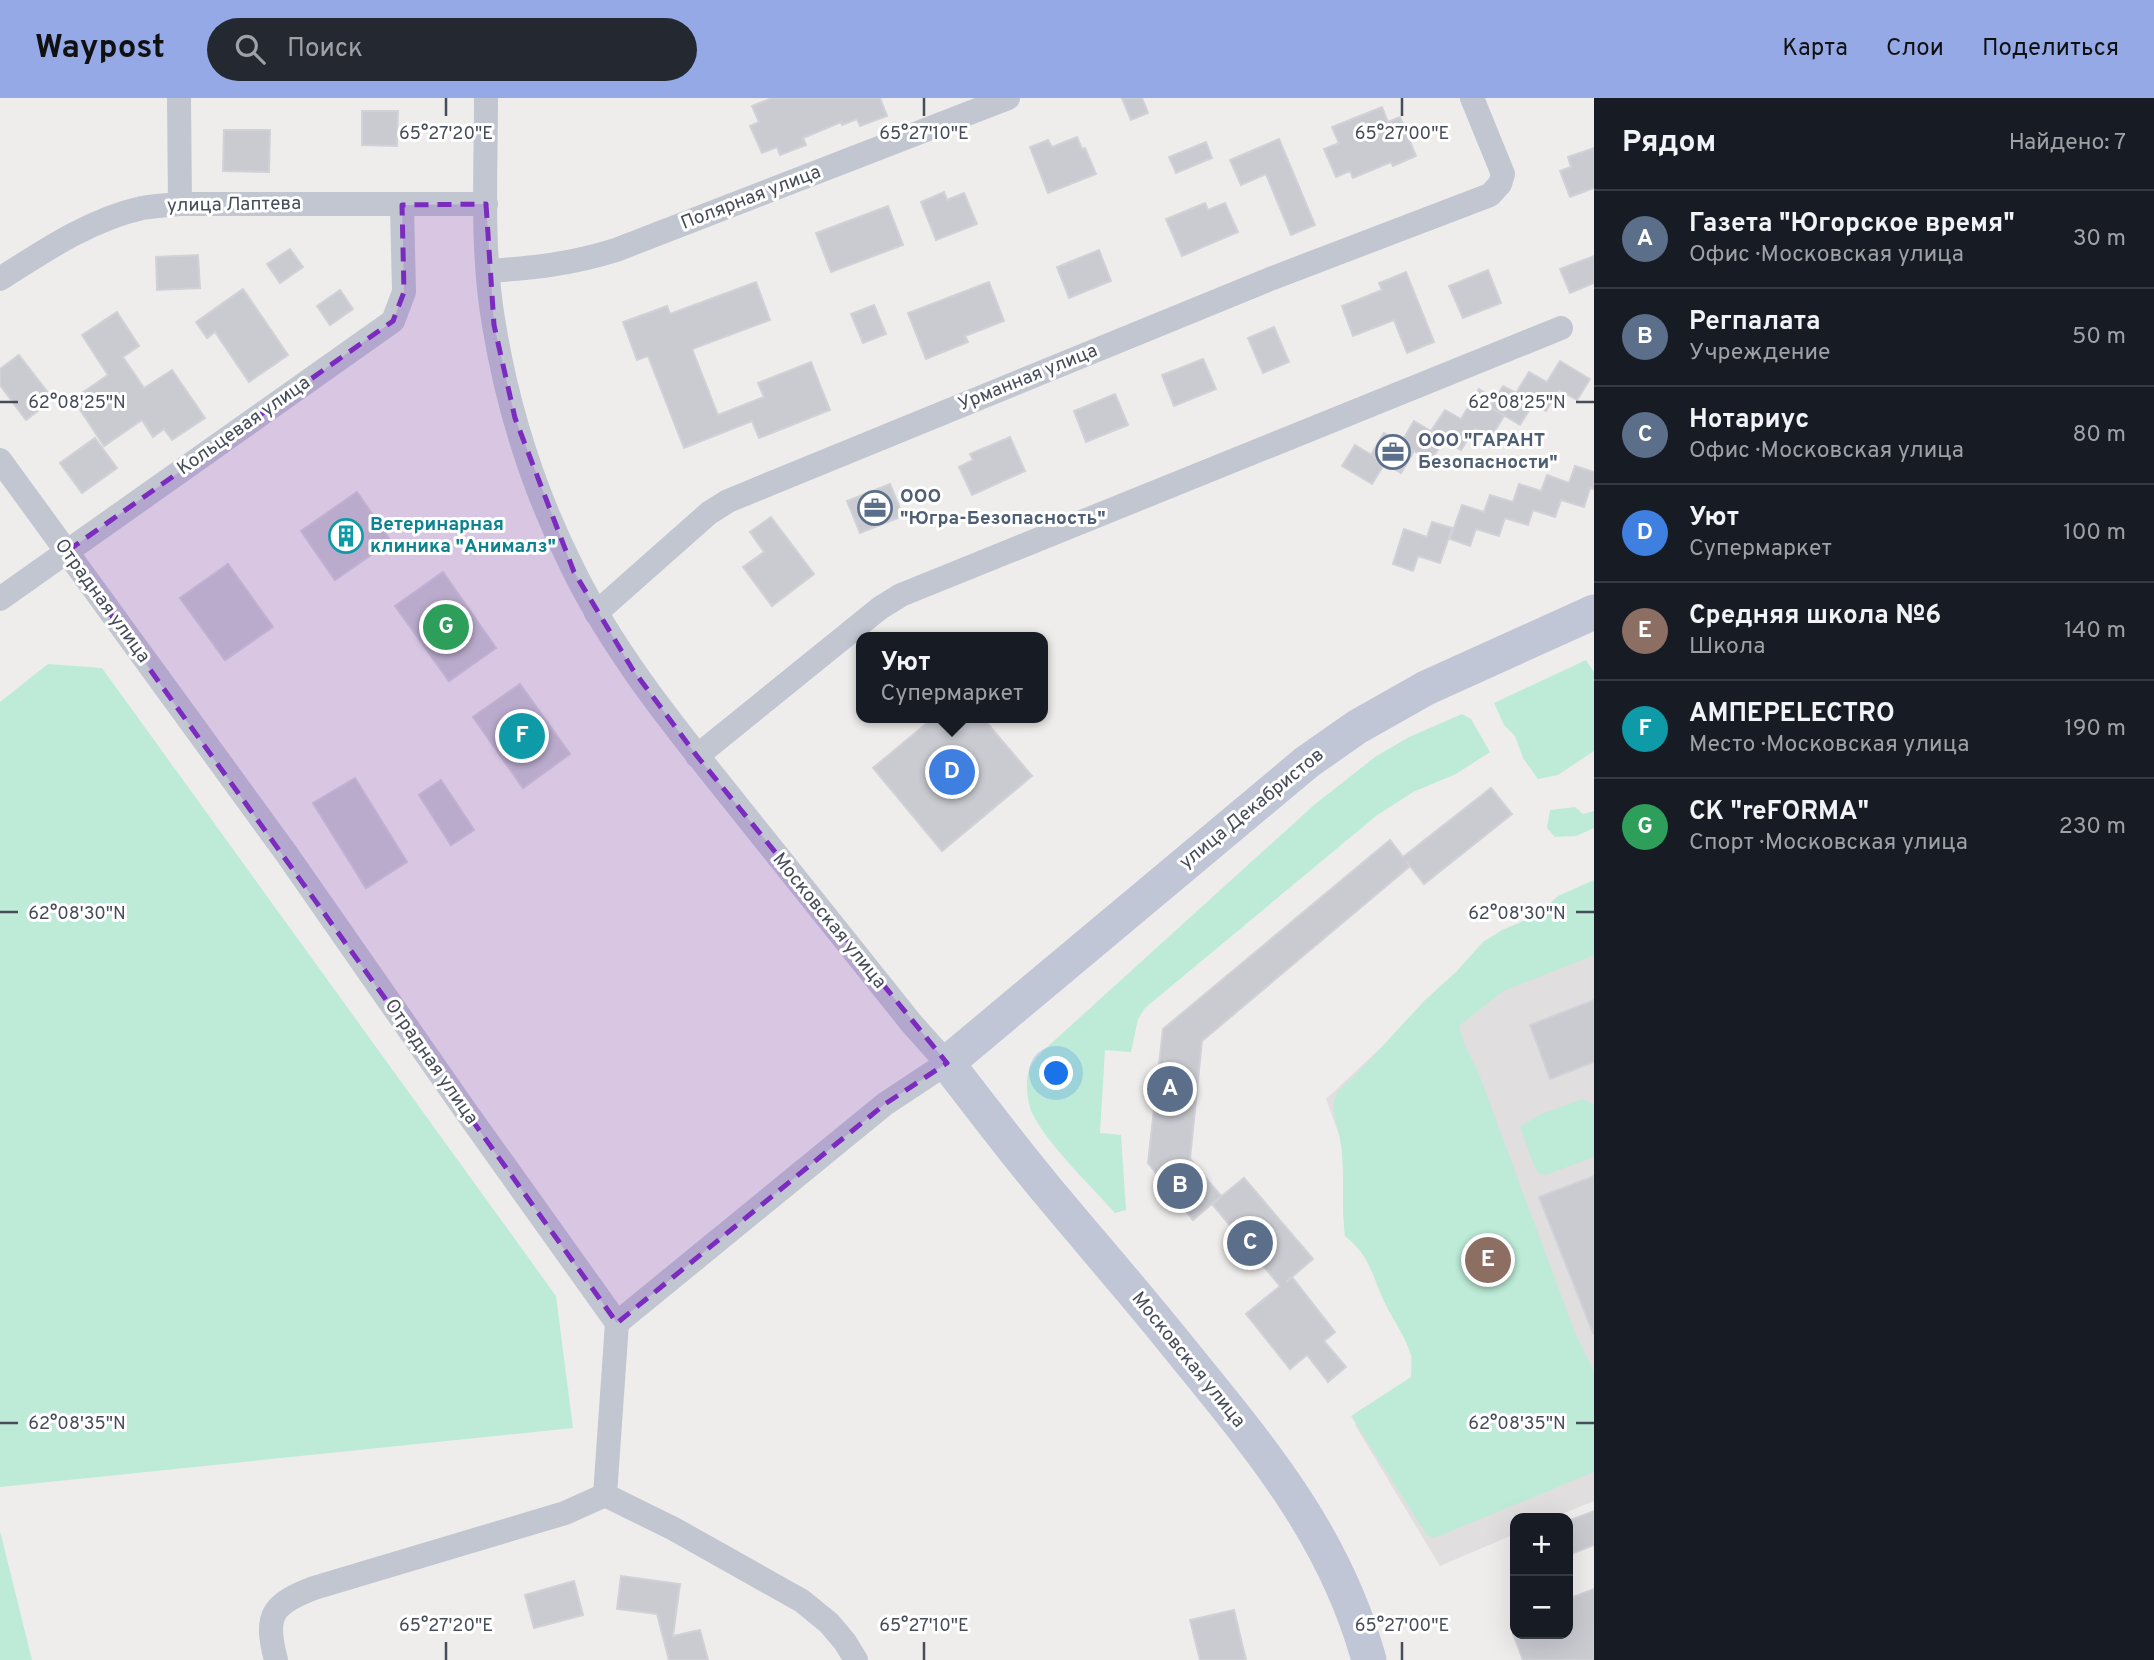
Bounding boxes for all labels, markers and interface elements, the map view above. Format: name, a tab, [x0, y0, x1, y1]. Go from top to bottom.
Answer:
search box	[207, 18, 697, 81]
text: Waypost	[35, 28, 165, 70]
icon: search	[231, 30, 269, 68]
text: Поиск	[287, 33, 363, 66]
text: Карта	[1782, 34, 1848, 64]
text: Слои	[1886, 34, 1944, 64]
text: Поделиться	[1982, 34, 2119, 64]
text: 65°27'20"E	[399, 123, 493, 146]
text: 65°27'10"E	[879, 123, 969, 146]
text: 65°27'00"E	[1355, 123, 1449, 146]
text: Рядом	[1622, 125, 1716, 162]
text: Найдено: 7	[2009, 129, 2126, 158]
street label: Полярная улица	[678, 160, 824, 236]
street label: улица Лаптева	[167, 192, 301, 218]
text: Газета "Югорское время"	[1689, 208, 2015, 241]
text: A	[1637, 225, 1653, 254]
text: 30 m	[2073, 225, 2126, 254]
text: Офис · Московская улица	[1689, 241, 1964, 270]
text: Регпалата	[1689, 306, 1821, 339]
text: B	[1637, 323, 1653, 352]
text: 50 m	[2072, 323, 2126, 352]
street label: Урманная улица	[955, 339, 1101, 417]
text: Учреждение	[1689, 339, 1831, 368]
street label: Кольцевая улица	[173, 371, 315, 481]
text: 62°08'25"N	[28, 392, 126, 415]
text: 62°08'25"N	[1468, 392, 1566, 415]
text: Нотариус	[1689, 404, 1809, 437]
text: C	[1638, 421, 1652, 450]
text: 80 m	[2073, 421, 2126, 450]
place label: ООО "ГАРАНТ Безопасности"	[1418, 429, 1558, 475]
office icon: ООО "ГАРАНТ Безопасности"	[1374, 433, 1412, 471]
text: Офис · Московская улица	[1689, 437, 1964, 466]
place label: ООО "Югра-Безопасность"	[900, 485, 1106, 531]
office icon: ООО "Югра-Безопасность"	[856, 489, 894, 527]
text: Уют	[1689, 502, 1739, 535]
place label: Ветеринарная клиника "Анималз"	[370, 513, 556, 559]
building icon: Ветеринарная клиника "Анималз"	[327, 517, 365, 555]
text: D	[1637, 519, 1653, 548]
text: 100 m	[2063, 519, 2126, 548]
street label: Отрадная улица	[49, 534, 155, 668]
text: Супермаркет	[1689, 535, 1832, 564]
text: Средняя школа №6	[1689, 600, 1941, 633]
pin: G	[423, 601, 469, 653]
text: E	[1638, 617, 1652, 646]
text: 140 m	[2064, 617, 2126, 646]
popup	[856, 632, 1048, 723]
text: Школа	[1689, 633, 1765, 662]
text: Уют	[880, 647, 930, 680]
text: Супермаркет	[880, 680, 1024, 709]
text: АМПЕРELECTRO	[1689, 698, 1895, 731]
pin: F	[499, 710, 545, 762]
text: F	[1638, 715, 1652, 744]
text: 190 m	[2064, 715, 2126, 744]
text: Место · Московская улица	[1689, 731, 1969, 760]
street label: улица Декабристов	[1175, 743, 1329, 875]
pin: D	[929, 746, 975, 798]
text: СК "reFORMA"	[1689, 796, 1869, 829]
text: G	[1637, 813, 1653, 842]
text: 230 m	[2059, 813, 2126, 842]
text: Спорт · Московская улица	[1689, 829, 1968, 858]
street label: Московская улица	[767, 848, 891, 994]
text: 62°08'30"N	[28, 903, 126, 926]
text: 62°08'30"N	[1468, 903, 1566, 926]
street label: Отрадная улица	[379, 995, 483, 1129]
your location	[1039, 1056, 1073, 1090]
pin: A	[1147, 1063, 1193, 1115]
pin: B	[1157, 1160, 1203, 1212]
pin: C	[1227, 1217, 1273, 1269]
pin: E	[1465, 1234, 1511, 1286]
street label: Московская улица	[1126, 1287, 1250, 1433]
text: 62°08'35"N	[28, 1413, 126, 1436]
text: 62°08'35"N	[1468, 1413, 1566, 1436]
map controls	[1510, 1513, 1573, 1639]
button: +	[1510, 1513, 1573, 1576]
button: −	[1510, 1576, 1573, 1639]
text: 65°27'20"E	[399, 1615, 493, 1638]
text: 65°27'10"E	[879, 1615, 969, 1638]
text: 65°27'00"E	[1355, 1615, 1449, 1638]

